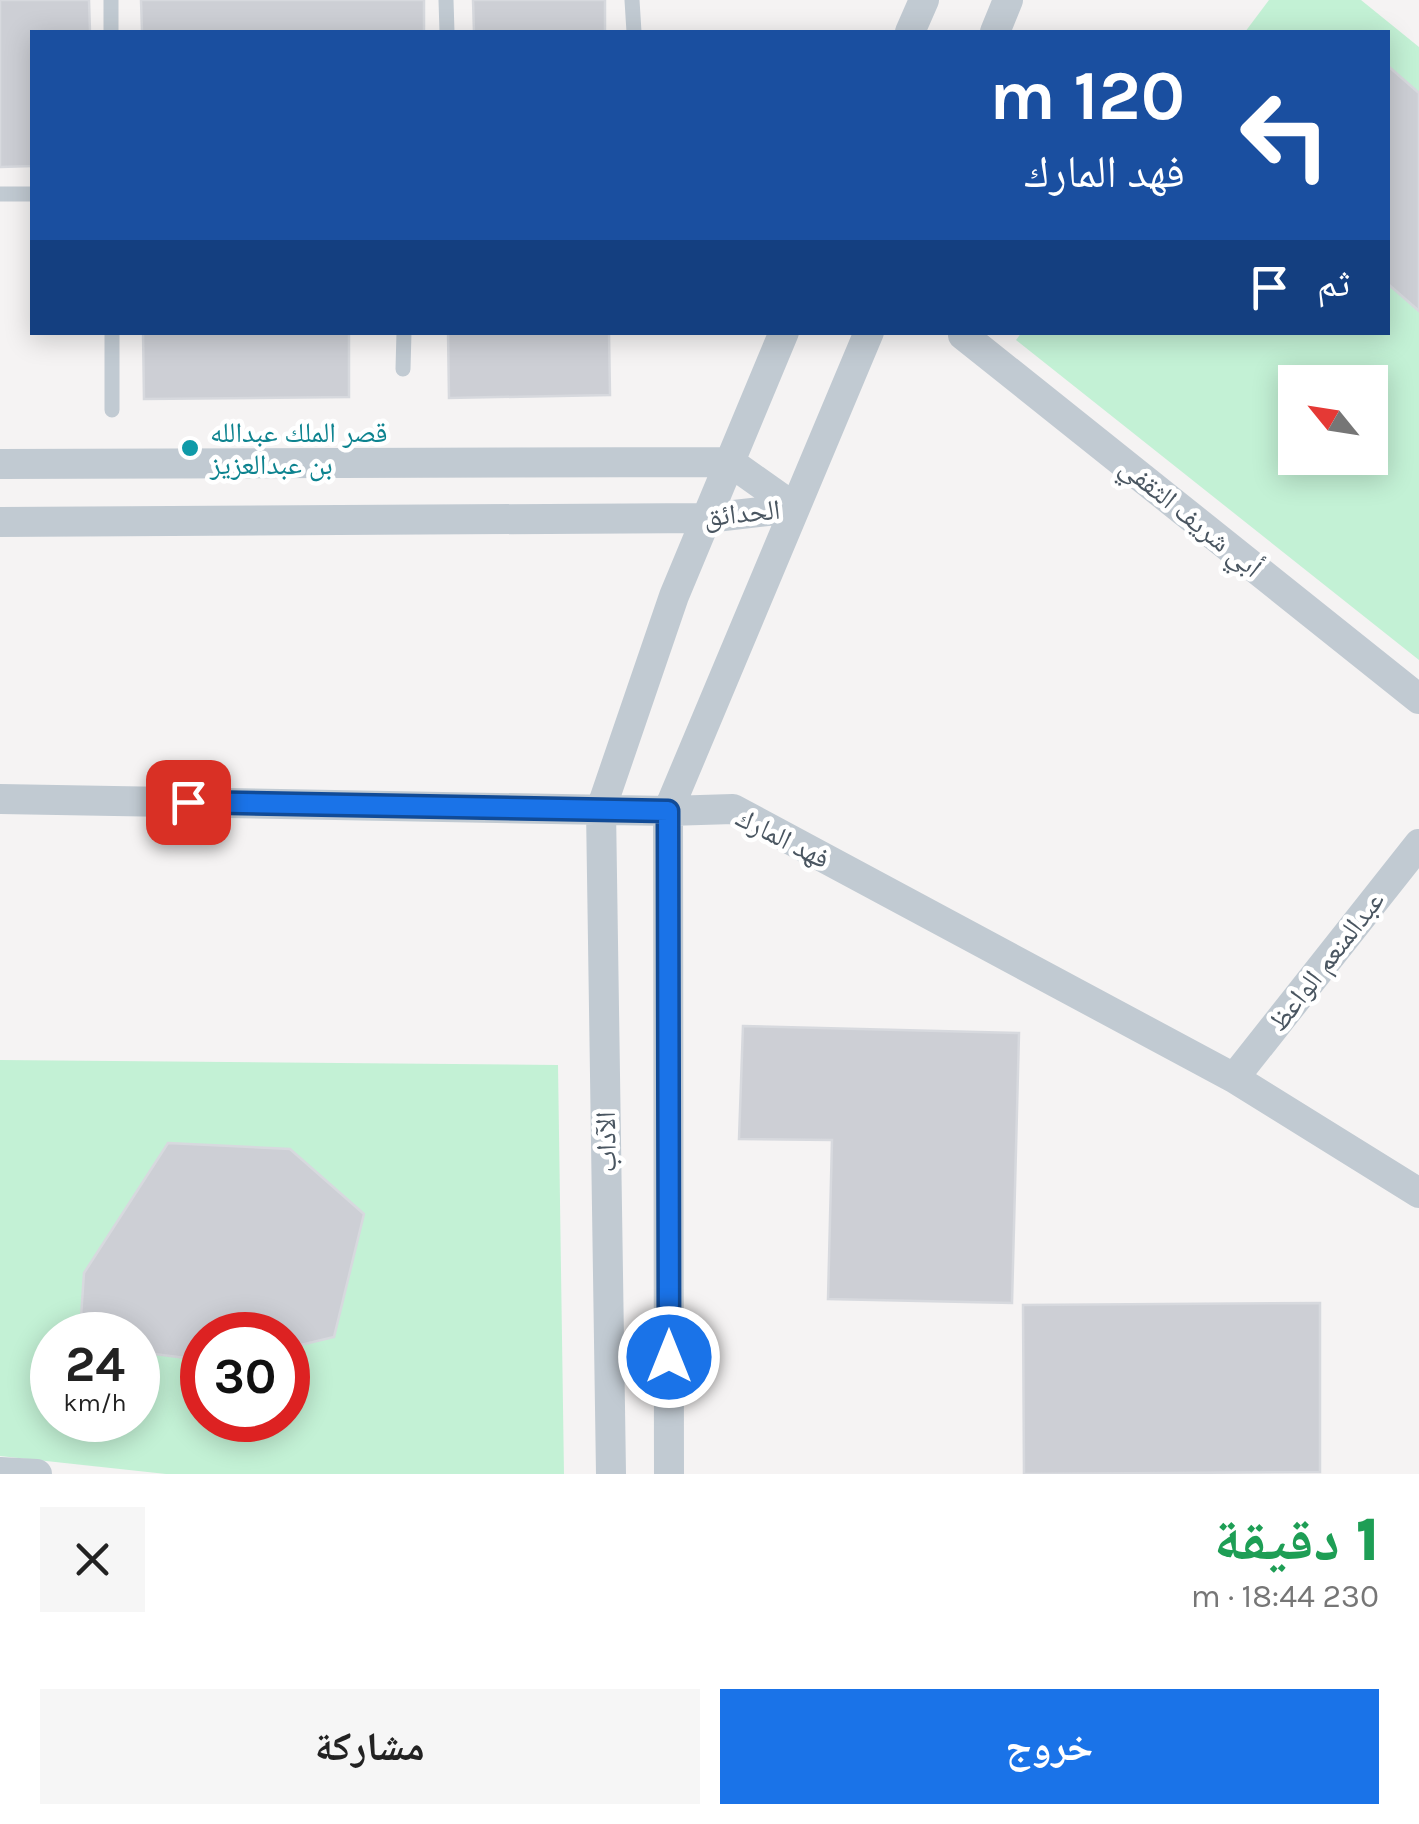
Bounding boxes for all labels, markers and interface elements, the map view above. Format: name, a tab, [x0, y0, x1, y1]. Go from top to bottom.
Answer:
text: 120 m	[989, 55, 1185, 137]
icon: left	[1220, 70, 1350, 200]
text: فهد المارك	[1024, 146, 1185, 198]
icon: arrive	[1242, 260, 1297, 315]
text: ثم	[1317, 261, 1350, 306]
north arrow	[1278, 365, 1388, 475]
map controls	[1278, 365, 1388, 475]
place label: قصر الملك عبدالله بن عبدالعزيز	[209, 416, 388, 482]
marker: قصر الملك عبدالله بن عبدالعزيز	[179, 437, 201, 459]
street label: أبي شريف الثقفي	[1110, 449, 1269, 589]
street label: الحدائق	[702, 493, 782, 534]
pin	[146, 760, 231, 845]
icon: arrive	[161, 775, 216, 830]
street label: فهد المارك	[731, 801, 835, 875]
street label: عبدالمنعم الواعظ	[1261, 884, 1393, 1039]
street label: الآداب	[589, 1111, 623, 1173]
position arrow	[617, 1305, 721, 1409]
speed limit sign: 30	[180, 1312, 310, 1442]
text: 24	[65, 1335, 125, 1394]
text: km/h	[63, 1388, 127, 1417]
text: 1 دقيقة	[1214, 1505, 1379, 1575]
button: close	[40, 1507, 145, 1612]
text: 230 m · 18:44	[1191, 1578, 1379, 1615]
button: مشاركة	[40, 1689, 700, 1804]
button: خروج	[720, 1689, 1379, 1804]

